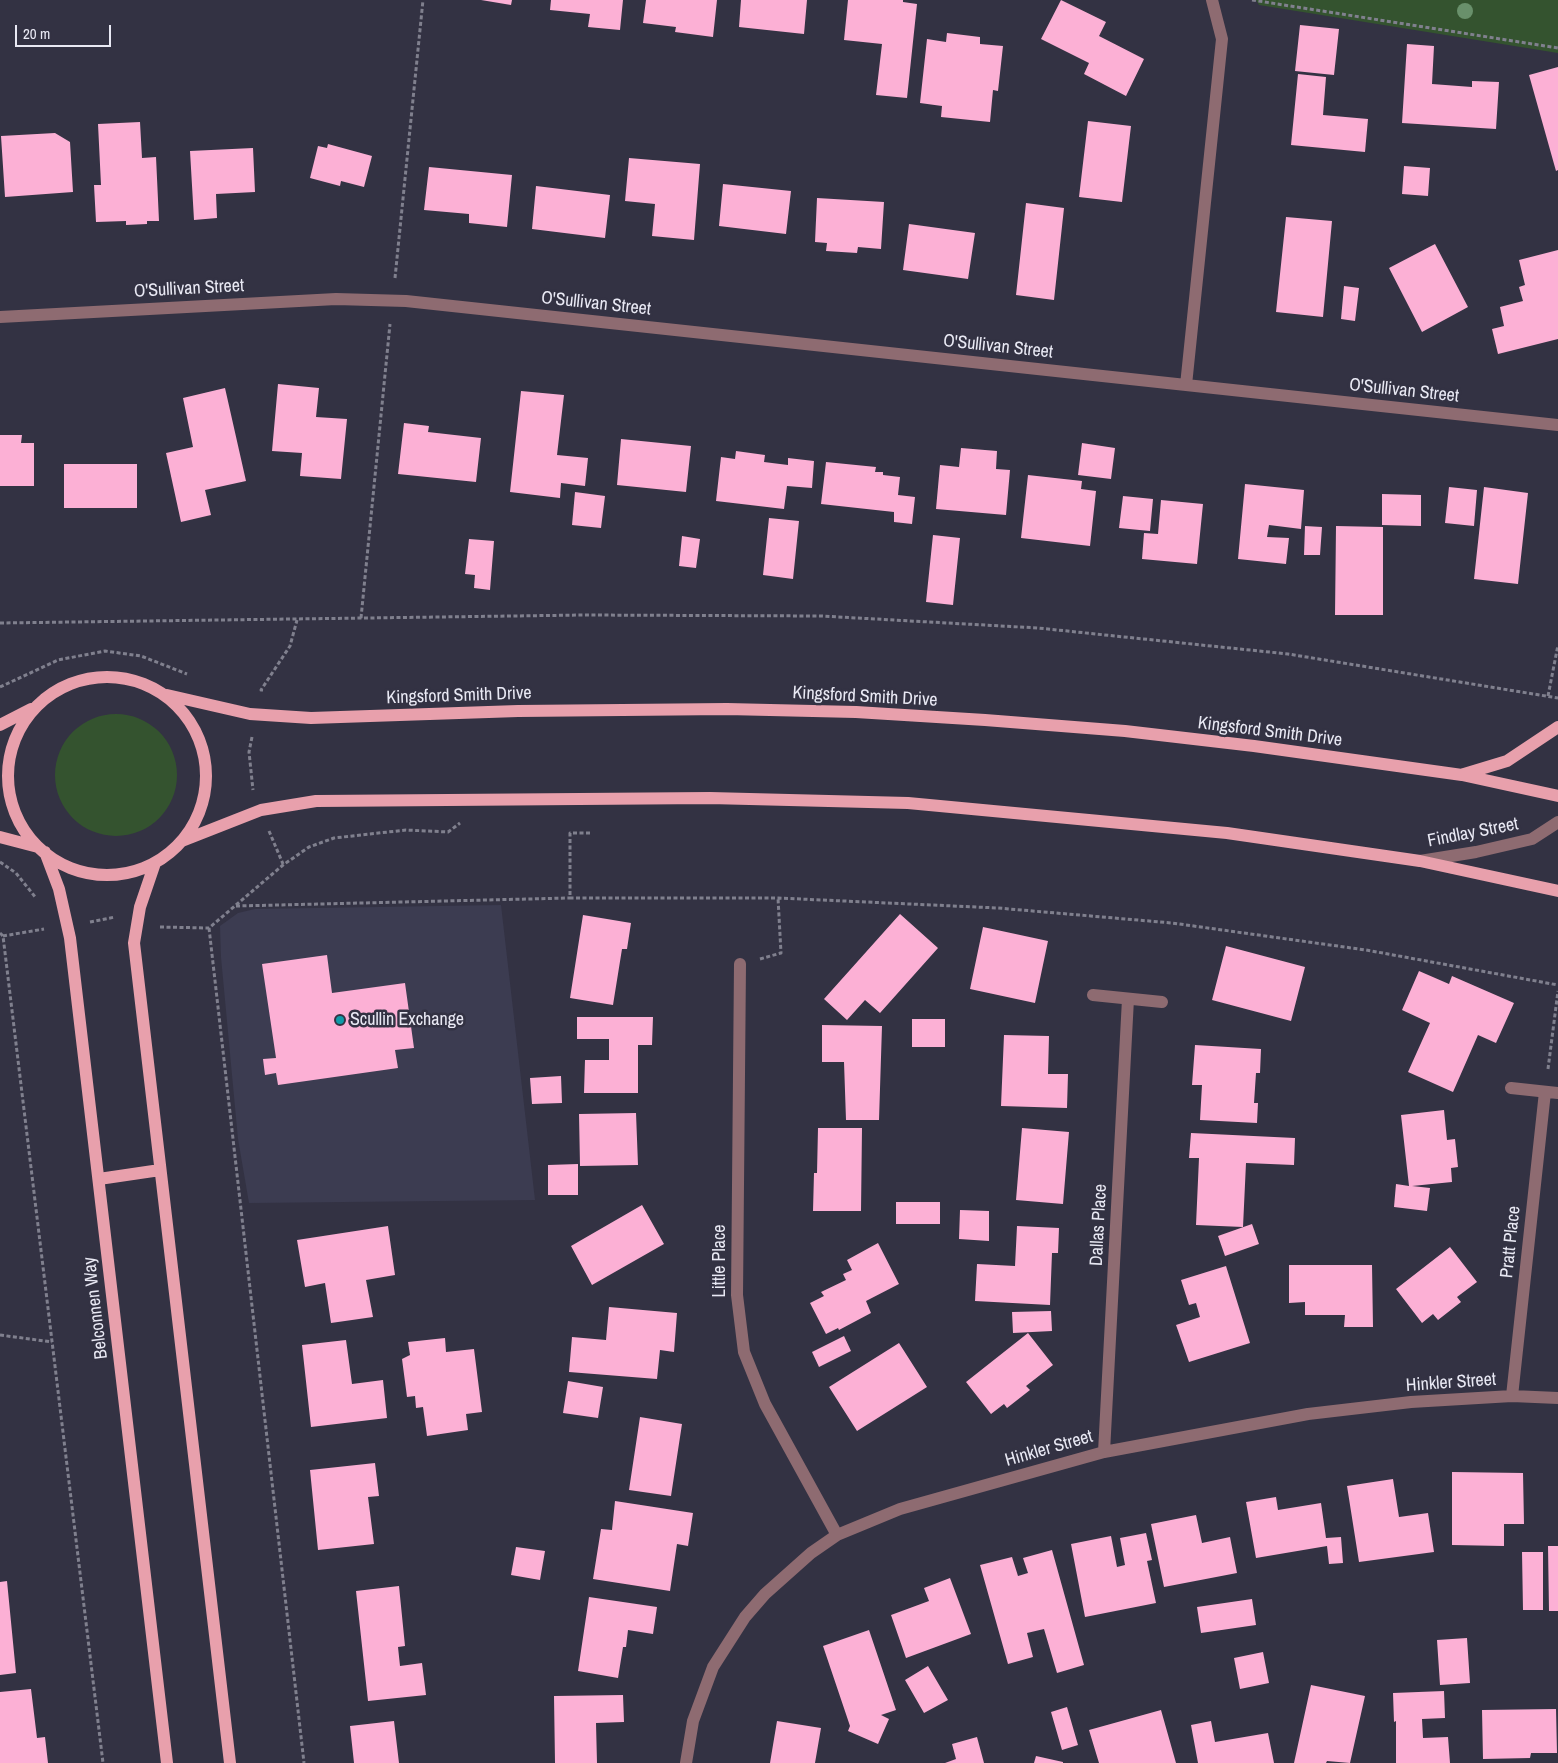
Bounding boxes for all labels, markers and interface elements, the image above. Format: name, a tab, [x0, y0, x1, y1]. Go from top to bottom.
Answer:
scale bar	[18, 15, 114, 47]
text: 20 m	[23, 23, 50, 44]
street label: O'Sullivan Street	[133, 275, 245, 303]
street label: O'Sullivan Street	[540, 287, 652, 321]
street label: O'Sullivan Street	[942, 330, 1054, 364]
street label: O'Sullivan Street	[1348, 374, 1460, 408]
street label: Kingsford Smith Drive	[792, 682, 938, 712]
street label: Kingsford Smith Drive	[386, 683, 532, 709]
street label: Kingsford Smith Drive	[1197, 712, 1343, 752]
street label: Findlay Street	[1426, 814, 1520, 852]
place label: Scullin Exchange	[350, 1009, 464, 1031]
marker: Scullin Exchange	[334, 1014, 346, 1026]
street label: Dallas Place	[1086, 1183, 1112, 1267]
street label: Pratt Place	[1496, 1205, 1526, 1279]
street label: Little Place	[709, 1224, 731, 1298]
street label: Belconnen Way	[79, 1256, 113, 1360]
street label: Hinkler Street	[1405, 1369, 1497, 1397]
street label: Hinkler Street	[1003, 1426, 1095, 1472]

